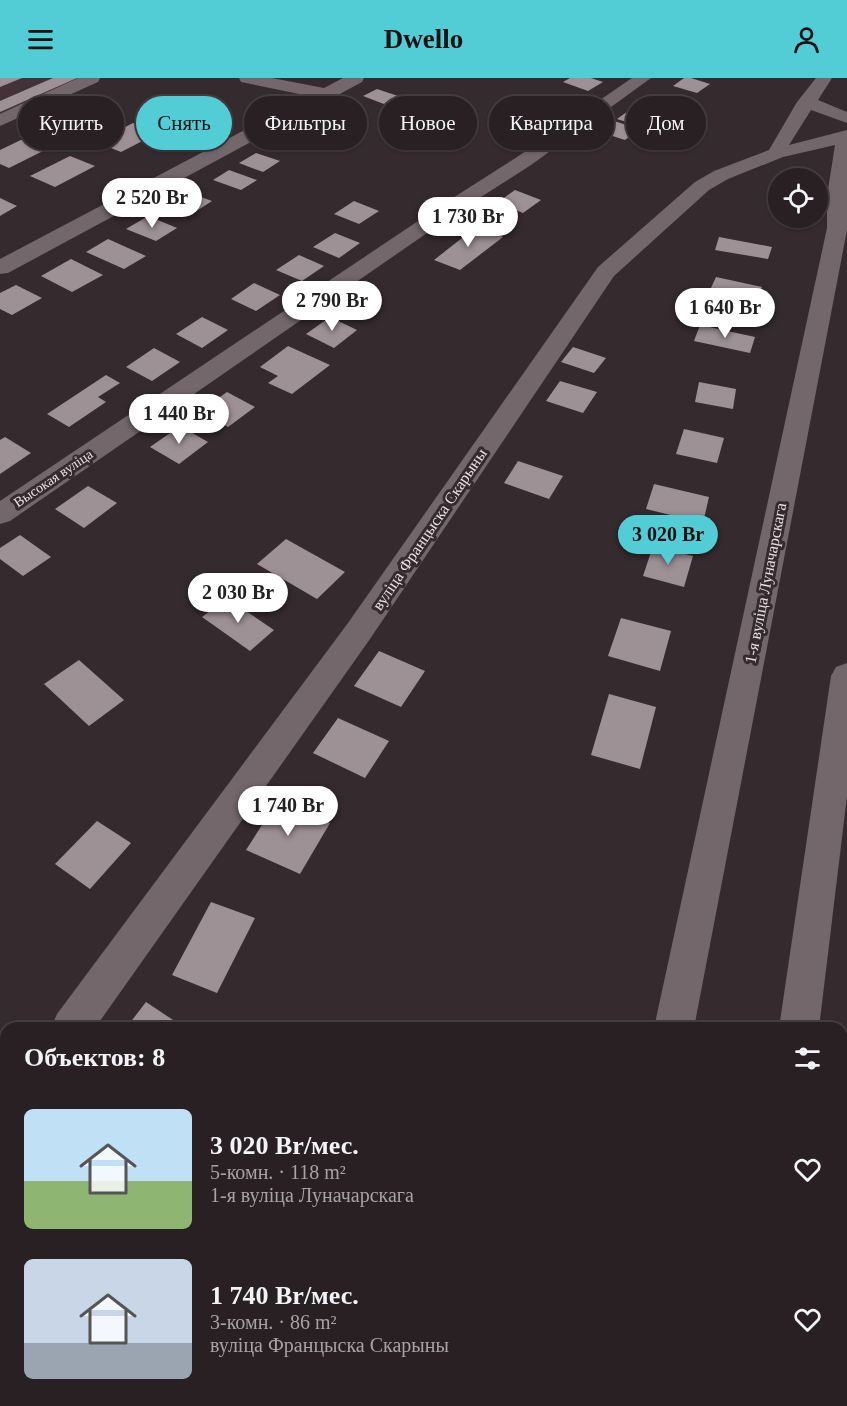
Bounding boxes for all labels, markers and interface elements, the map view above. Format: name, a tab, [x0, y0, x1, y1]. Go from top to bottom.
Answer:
icon: menu	[24, 23, 57, 56]
icon: person	[790, 23, 823, 56]
text: Dwello	[384, 24, 463, 54]
chip: Купить	[18, 96, 124, 150]
chip: Снять	[136, 96, 232, 150]
chip: Фильтры	[244, 96, 367, 150]
chip: Новое	[379, 96, 477, 150]
chip: Квартира	[489, 96, 614, 150]
chip: Дом	[626, 96, 706, 150]
map controls	[768, 168, 828, 228]
button: locate	[768, 168, 828, 228]
pin: 2 520 Br	[90, 178, 214, 229]
text: 2 520 Br	[116, 186, 188, 208]
pin: 1 730 Br	[406, 197, 530, 248]
text: 1 730 Br	[432, 205, 504, 227]
pin: 2 790 Br	[270, 281, 394, 332]
pin: 1 640 Br	[663, 288, 787, 339]
text: 2 790 Br	[296, 289, 368, 311]
text: 1 640 Br	[689, 296, 761, 318]
pin: 1 440 Br	[117, 394, 241, 445]
text: 1 440 Br	[143, 402, 215, 424]
street label: вуліца Францыска Скарыны	[369, 445, 491, 614]
street label: Высокая вуліца	[11, 446, 96, 510]
street label: 1-я вуліца Луначарскага	[742, 501, 790, 665]
pin: 3 020 Br	[606, 515, 730, 566]
text: 3 020 Br	[632, 523, 704, 545]
pin: 2 030 Br	[176, 573, 300, 624]
text: 2 030 Br	[202, 581, 274, 603]
pin: 1 740 Br	[226, 786, 350, 837]
text: 1 740 Br	[252, 794, 324, 816]
icon: filters	[791, 1042, 824, 1075]
text: Объектов: 8	[24, 1043, 165, 1072]
text: 3 020 Br/мес.	[210, 1131, 359, 1160]
icon: home	[72, 1133, 144, 1205]
icon: heart	[791, 1153, 824, 1186]
text: 5-комн. · 118 m²	[210, 1161, 346, 1183]
text: 1-я вуліца Луначарскага	[210, 1184, 414, 1206]
text: 1 740 Br/мес.	[210, 1281, 359, 1310]
icon: home	[72, 1283, 144, 1355]
icon: heart	[791, 1303, 824, 1336]
text: 3-комн. · 86 m²	[210, 1311, 337, 1333]
text: вуліца Францыска Скарыны	[210, 1334, 449, 1356]

